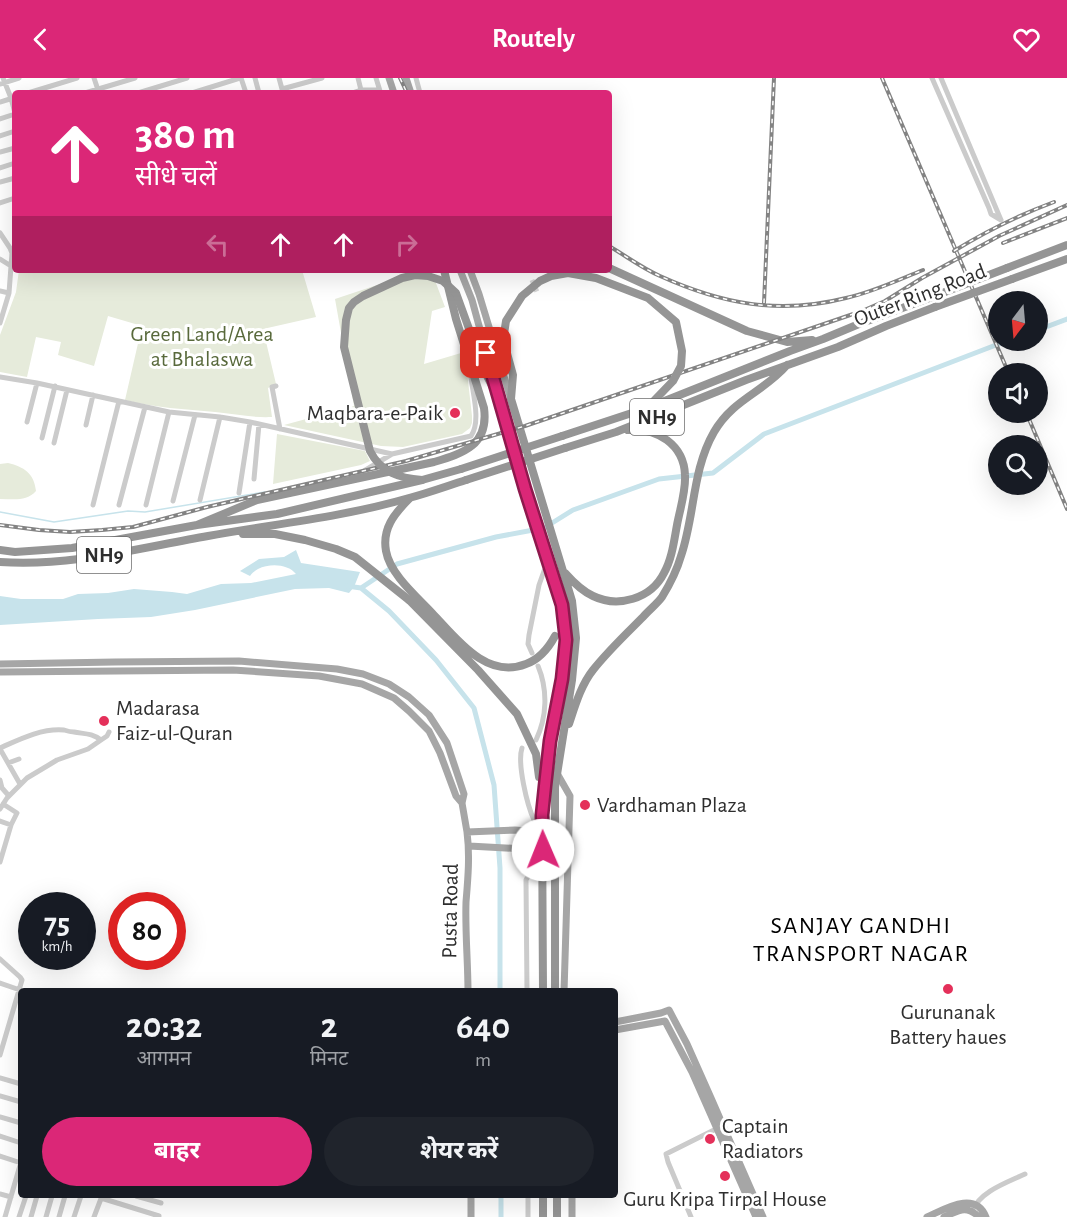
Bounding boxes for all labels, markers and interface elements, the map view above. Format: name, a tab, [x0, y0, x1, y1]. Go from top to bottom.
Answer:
icon: back	[24, 23, 57, 56]
icon: heart	[1010, 23, 1043, 56]
text: Routely	[492, 25, 575, 52]
icon: ahead	[36, 114, 114, 192]
text: 380 m	[135, 114, 236, 156]
text: सीधे चलें	[135, 163, 217, 190]
icon: left	[201, 228, 234, 261]
icon: ahead	[264, 228, 297, 261]
icon: ahead	[327, 228, 360, 261]
icon: right	[390, 228, 423, 261]
street label: Outer Ring Road	[851, 260, 989, 330]
north arrow	[988, 291, 1048, 351]
map controls	[988, 291, 1048, 495]
park label: Green Land/Area at Bhalaswa	[130, 323, 274, 370]
pin	[460, 327, 511, 378]
icon: arrive	[469, 336, 502, 369]
button: sound	[988, 363, 1048, 423]
road number: NH9	[630, 399, 684, 435]
place label: Maqbara-e-Paik	[307, 402, 443, 424]
marker: Maqbara-e-Paik	[448, 406, 462, 420]
button: search	[988, 435, 1048, 495]
road number: NH9	[77, 537, 131, 573]
place label: Madarasa Faiz-ul-Quran	[116, 697, 233, 744]
marker: Madarasa Faiz-ul-Quran	[97, 714, 111, 728]
place label: Vardhaman Plaza	[597, 794, 747, 816]
marker: Vardhaman Plaza	[578, 798, 592, 812]
position arrow	[511, 818, 575, 882]
street label: Pusta Road	[438, 863, 462, 959]
speed limit sign: 80	[108, 892, 186, 970]
text: 75	[44, 909, 70, 939]
district label: SANJAY GANDHI TRANSPORT NAGAR	[753, 914, 969, 966]
text: km/h	[42, 939, 72, 954]
marker: Gurunanak Battery haues	[941, 982, 955, 996]
place label: Gurunanak Battery haues	[889, 1001, 1007, 1048]
text: 20:32	[126, 1008, 202, 1044]
text: 2	[321, 1008, 338, 1044]
text: 640	[456, 1009, 510, 1045]
text: आगमन	[137, 1049, 191, 1069]
text: मिनट	[310, 1049, 348, 1069]
text: m	[475, 1050, 491, 1070]
place label: Captain Radiators	[722, 1115, 803, 1162]
button: बाहर	[42, 1117, 312, 1186]
button: शेयर करें	[324, 1117, 594, 1186]
marker: Captain Radiators	[703, 1132, 717, 1146]
marker: Guru Kripa Tirpal House	[718, 1169, 732, 1183]
place label: Guru Kripa Tirpal House	[623, 1188, 827, 1210]

